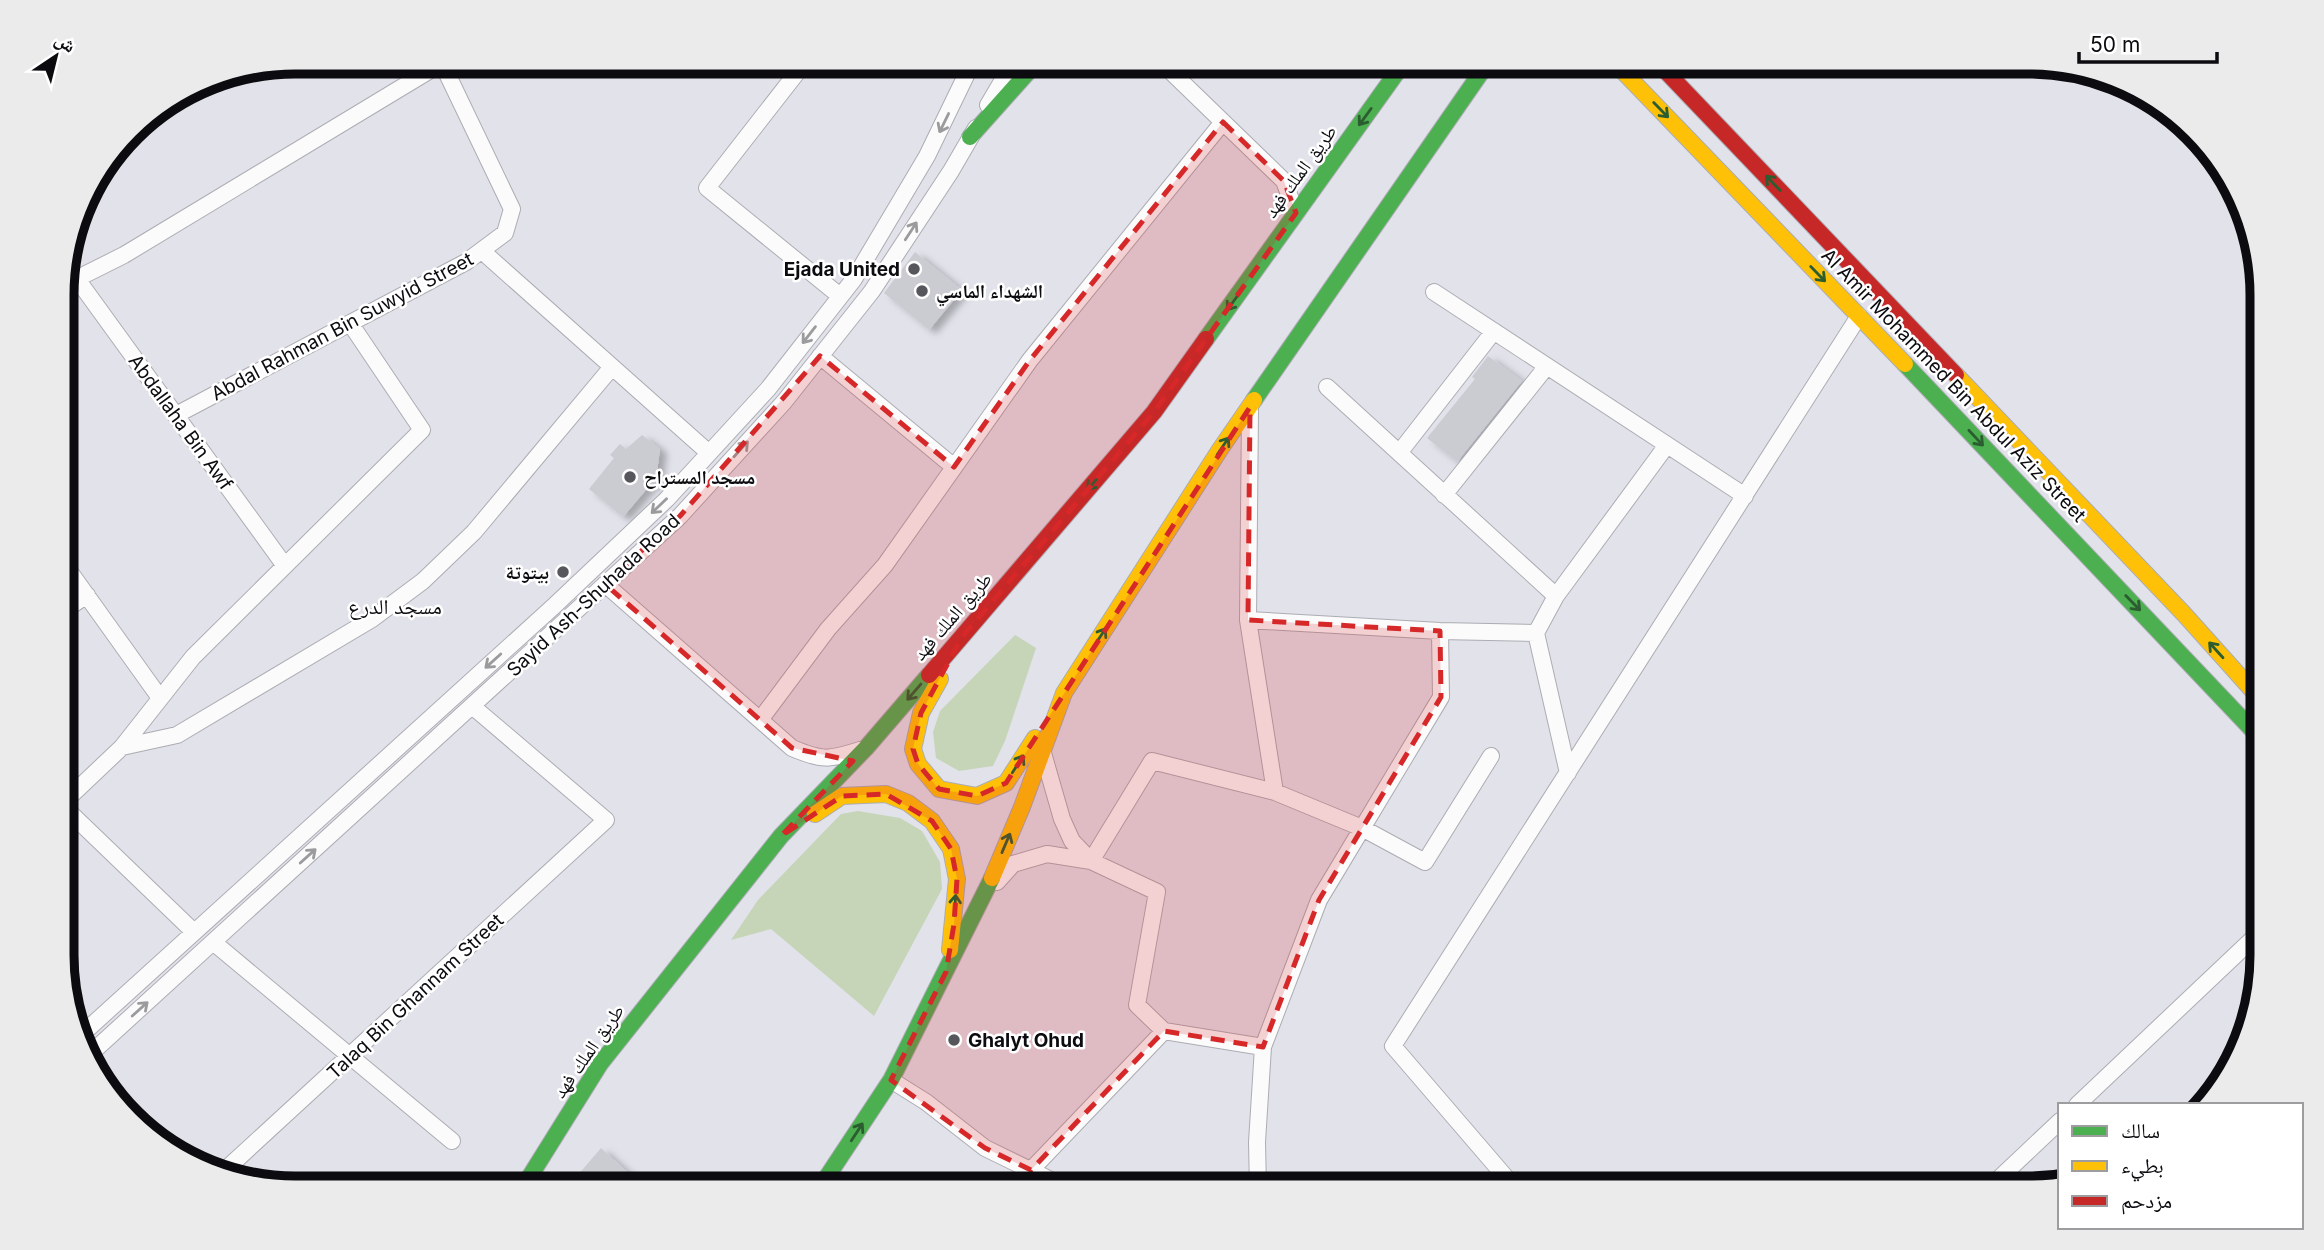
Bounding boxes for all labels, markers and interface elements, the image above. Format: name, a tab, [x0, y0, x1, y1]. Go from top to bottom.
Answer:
north arrow	[21, 21, 91, 91]
scale bar	[2079, 21, 2217, 65]
text: ش	[51, 27, 80, 58]
text: 50 m	[2090, 32, 2140, 57]
one-way arrow	[1652, 102, 1669, 119]
one-way arrow	[1358, 107, 1372, 126]
one-way arrow	[936, 112, 950, 133]
street label: طريق الملك فهد	[1259, 120, 1342, 222]
one-way arrow	[1764, 175, 1781, 192]
one-way arrow	[904, 222, 918, 241]
street label: Al Amir Mohammed Bin Abdul Aziz Street	[1817, 244, 2091, 527]
street label: Abdal Rahman Bin Suwyid Street	[207, 247, 477, 405]
place label: Ejada United	[784, 258, 900, 281]
marker: Ejada United	[906, 261, 922, 277]
one-way arrow	[1810, 265, 1827, 282]
place label: الشهداء الماسي	[936, 280, 1043, 307]
marker: الشهداء الماسي	[914, 283, 930, 299]
one-way arrow	[1226, 292, 1240, 311]
one-way arrow	[802, 326, 817, 344]
street label: Abdallaha Bin Awf	[124, 350, 238, 495]
one-way arrow	[1968, 429, 1985, 446]
one-way arrow	[1216, 437, 1230, 456]
one-way arrow	[733, 440, 749, 458]
place label: مسجد المستراح	[644, 466, 755, 489]
marker: مسجد المستراح	[622, 469, 638, 485]
one-way arrow	[1086, 473, 1102, 491]
one-way arrow	[650, 498, 668, 514]
street label: Sayid Ash-Shuhada Road	[502, 509, 685, 682]
place label: بيتوتة	[505, 561, 549, 584]
marker: بيتوتة	[555, 564, 571, 580]
street label: طريق الملك فهد	[908, 568, 997, 665]
district label: مسجد الدرع	[348, 594, 442, 620]
one-way arrow	[2124, 594, 2141, 611]
one-way arrow	[1093, 628, 1107, 647]
one-way arrow	[2208, 641, 2224, 659]
one-way arrow	[484, 653, 502, 669]
one-way arrow	[906, 683, 922, 701]
one-way arrow	[1012, 755, 1026, 775]
one-way arrow	[1001, 833, 1014, 854]
one-way arrow	[299, 848, 317, 864]
one-way arrow	[949, 893, 962, 916]
street label: Talaq Bin Ghannam Street	[323, 909, 508, 1084]
street label: طريق الملك فهد	[548, 1000, 629, 1102]
one-way arrow	[131, 1001, 149, 1017]
place label: Ghalyt Ohud	[968, 1029, 1084, 1052]
marker: Ghalyt Ohud	[946, 1032, 962, 1048]
legend	[2058, 1103, 2303, 1229]
text: سالك	[2121, 1118, 2160, 1143]
one-way arrow	[850, 1122, 864, 1142]
text: بطيء	[2121, 1153, 2164, 1182]
text: مزدحم	[2121, 1188, 2172, 1215]

